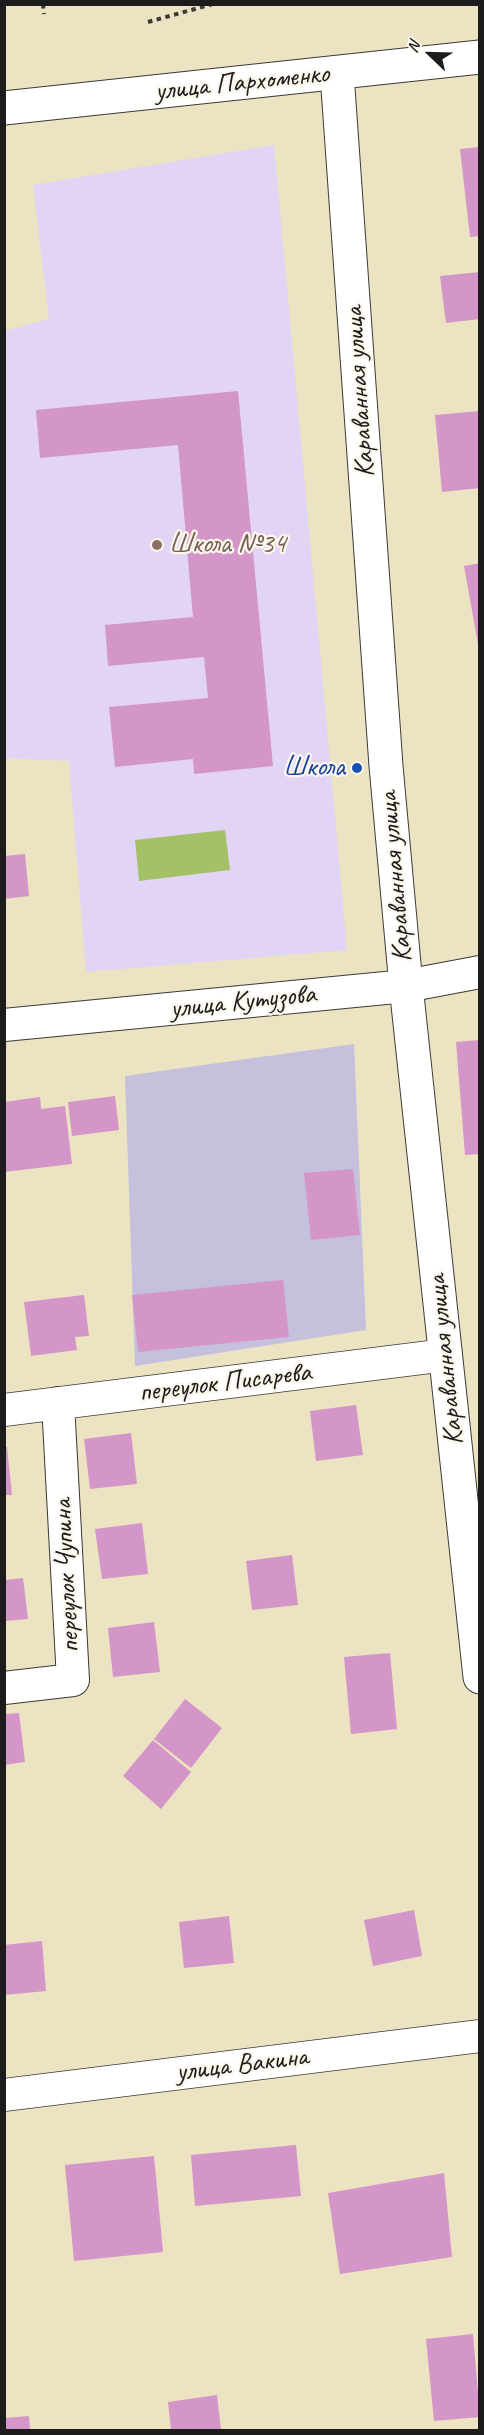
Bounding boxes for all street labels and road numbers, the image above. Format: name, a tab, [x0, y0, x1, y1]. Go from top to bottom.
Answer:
street label: улица Пархоменко	[153, 57, 331, 109]
street label: Караванная улица	[337, 306, 383, 478]
street label: Караванная улица	[372, 790, 420, 964]
street label: улица Кутузова	[168, 978, 318, 1026]
street label: Караванная улица	[420, 1273, 472, 1447]
street label: переулок Писарева	[137, 1356, 313, 1410]
street label: переулок Чупина	[46, 1498, 88, 1654]
street label: улица Вакина	[174, 2040, 310, 2090]

